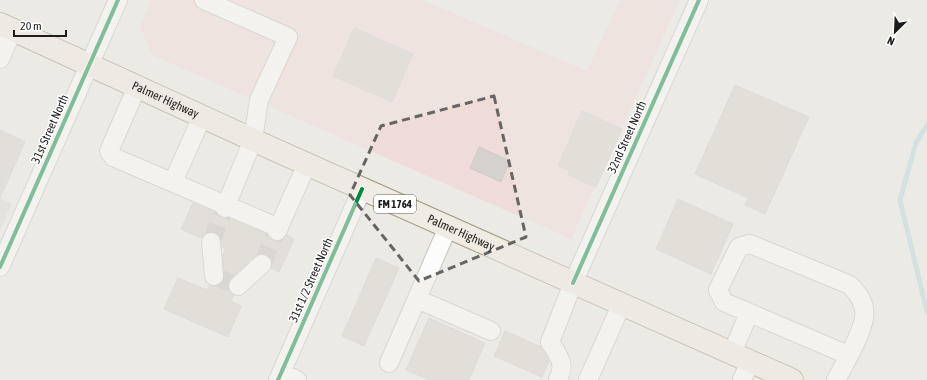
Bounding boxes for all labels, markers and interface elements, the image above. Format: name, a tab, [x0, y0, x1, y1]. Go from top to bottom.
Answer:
scale bar	[14, 12, 66, 38]
north arrow	[875, 12, 915, 52]
text: 20 m	[20, 19, 42, 33]
text: N	[886, 34, 896, 48]
street label: Palmer Highway	[130, 78, 201, 121]
street label: 31st Street North	[29, 92, 71, 166]
street label: 32nd Street North	[605, 99, 649, 175]
road number: FM 1764	[374, 195, 416, 213]
street label: Palmer Highway	[425, 212, 497, 254]
street label: 31st 1/2 Street North	[286, 236, 336, 324]

